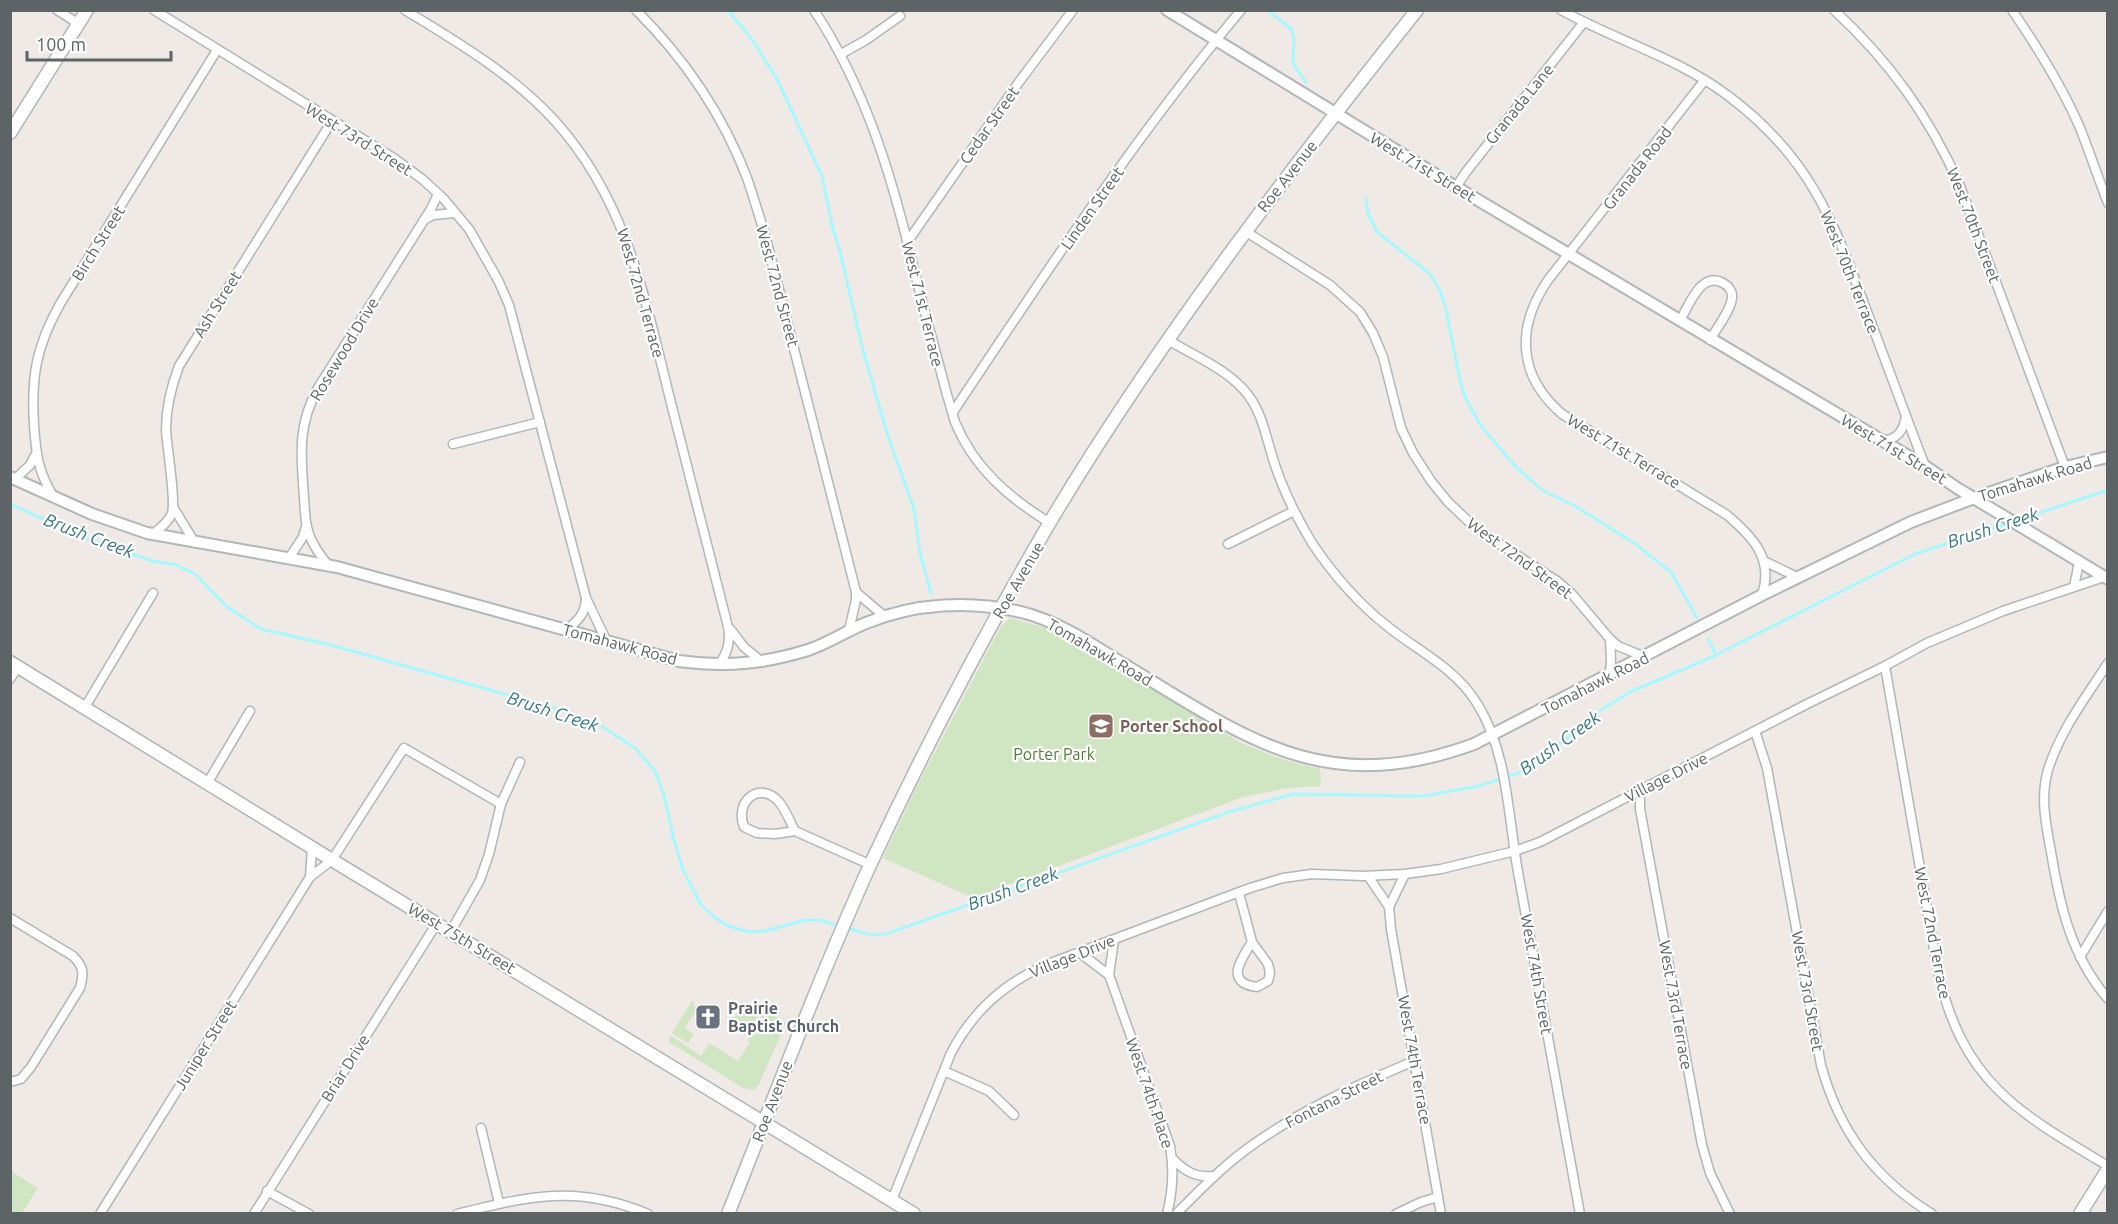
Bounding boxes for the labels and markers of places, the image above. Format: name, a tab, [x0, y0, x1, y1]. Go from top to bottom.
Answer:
school or university icon: Porter School	[1086, 711, 1116, 741]
place label: Porter School	[1120, 717, 1223, 735]
place label: Prairie Baptist Church	[728, 999, 839, 1035]
church icon: Prairie Baptist Church	[693, 1002, 723, 1032]

